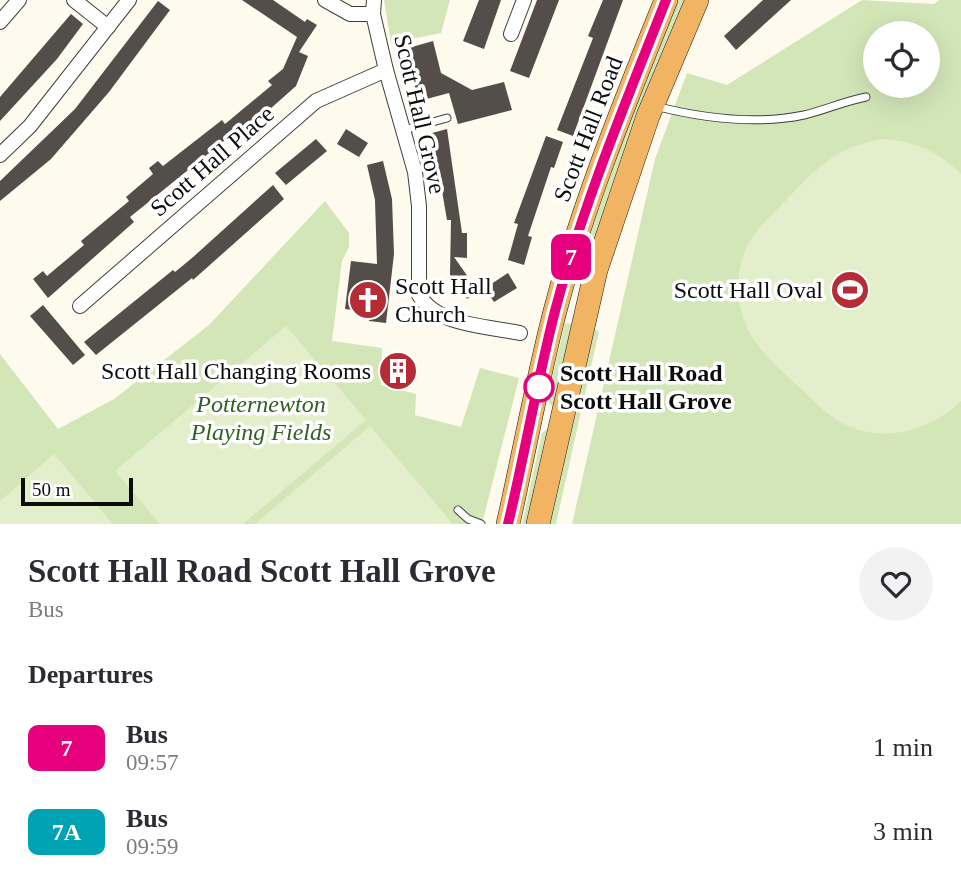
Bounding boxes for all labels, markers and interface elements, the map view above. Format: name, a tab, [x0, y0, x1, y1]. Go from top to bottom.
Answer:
map controls	[863, 21, 940, 98]
button: locate	[863, 21, 940, 98]
street label: Scott Hall Grove	[389, 32, 451, 196]
street label: Scott Hall Road	[548, 53, 628, 205]
street label: Scott Hall Place	[145, 100, 279, 222]
line badge: 7	[548, 234, 594, 280]
text: 7	[565, 244, 577, 270]
sports icon: Scott Hall Oval	[829, 269, 871, 311]
place label: Scott Hall Church	[395, 273, 492, 327]
place label: Scott Hall Oval	[674, 277, 823, 303]
church icon: Scott Hall Church	[347, 279, 389, 321]
building icon: Scott Hall Changing Rooms	[377, 350, 419, 392]
place label: Scott Hall Changing Rooms	[101, 358, 371, 384]
place label: Scott Hall Road Scott Hall Grove	[560, 360, 732, 414]
marker: Scott Hall Road Scott Hall Grove	[524, 372, 554, 402]
park label: Potternewton Playing Fields	[190, 391, 331, 445]
scale bar	[21, 475, 133, 507]
text: 50 m	[32, 479, 71, 500]
button: heart	[859, 547, 933, 621]
text: Scott Hall Road Scott Hall Grove	[28, 553, 496, 589]
text: Bus	[28, 597, 64, 622]
text: Departures	[28, 660, 153, 689]
text: Bus	[126, 720, 168, 749]
text: 1 min	[873, 733, 933, 762]
text: 7	[61, 735, 73, 761]
text: 09:57	[126, 750, 178, 775]
text: Bus	[126, 804, 168, 833]
text: 3 min	[873, 817, 933, 846]
text: 7A	[52, 819, 81, 845]
text: 09:59	[126, 834, 178, 859]

